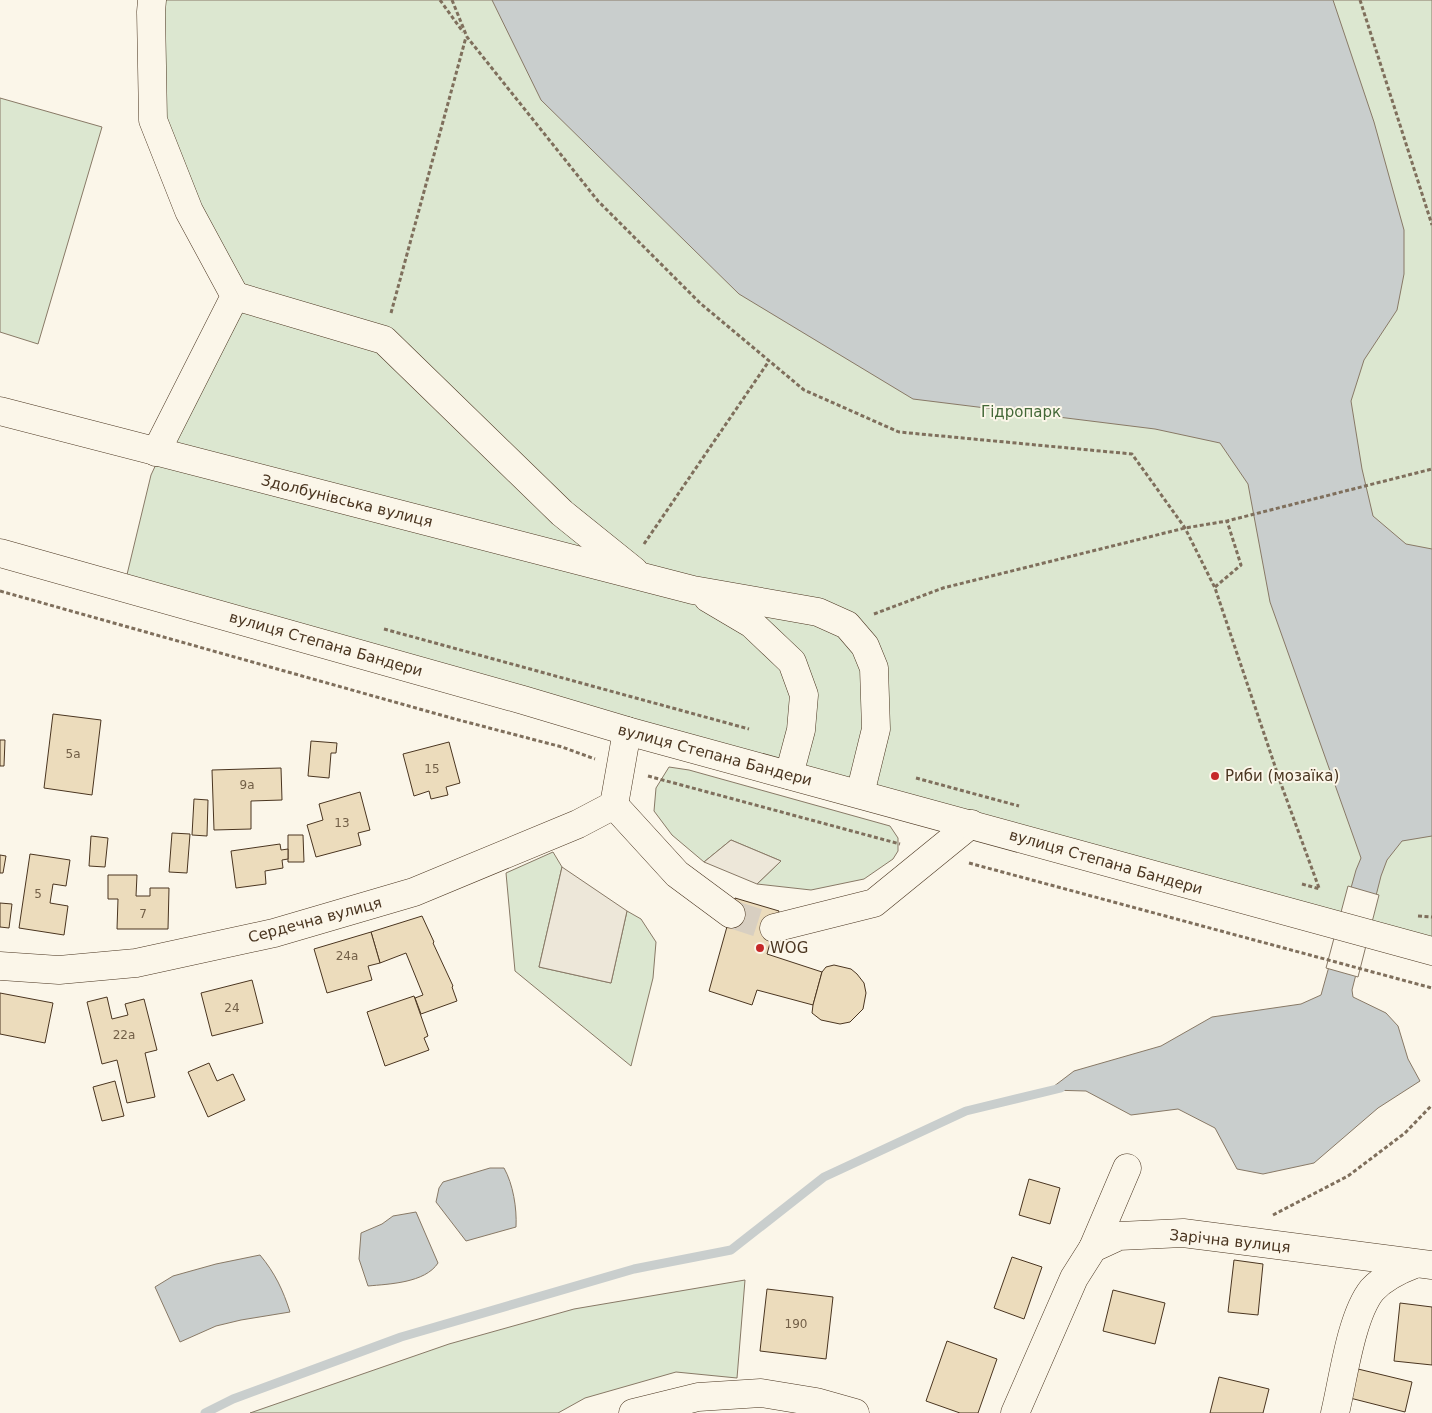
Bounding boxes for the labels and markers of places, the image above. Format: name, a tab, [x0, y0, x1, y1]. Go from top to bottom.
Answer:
place label: Риби (мозаїка)	[1225, 767, 1339, 785]
marker: Риби (мозаїка)	[1209, 770, 1221, 782]
place label: WOG	[770, 939, 808, 957]
marker: WOG	[754, 942, 766, 954]

